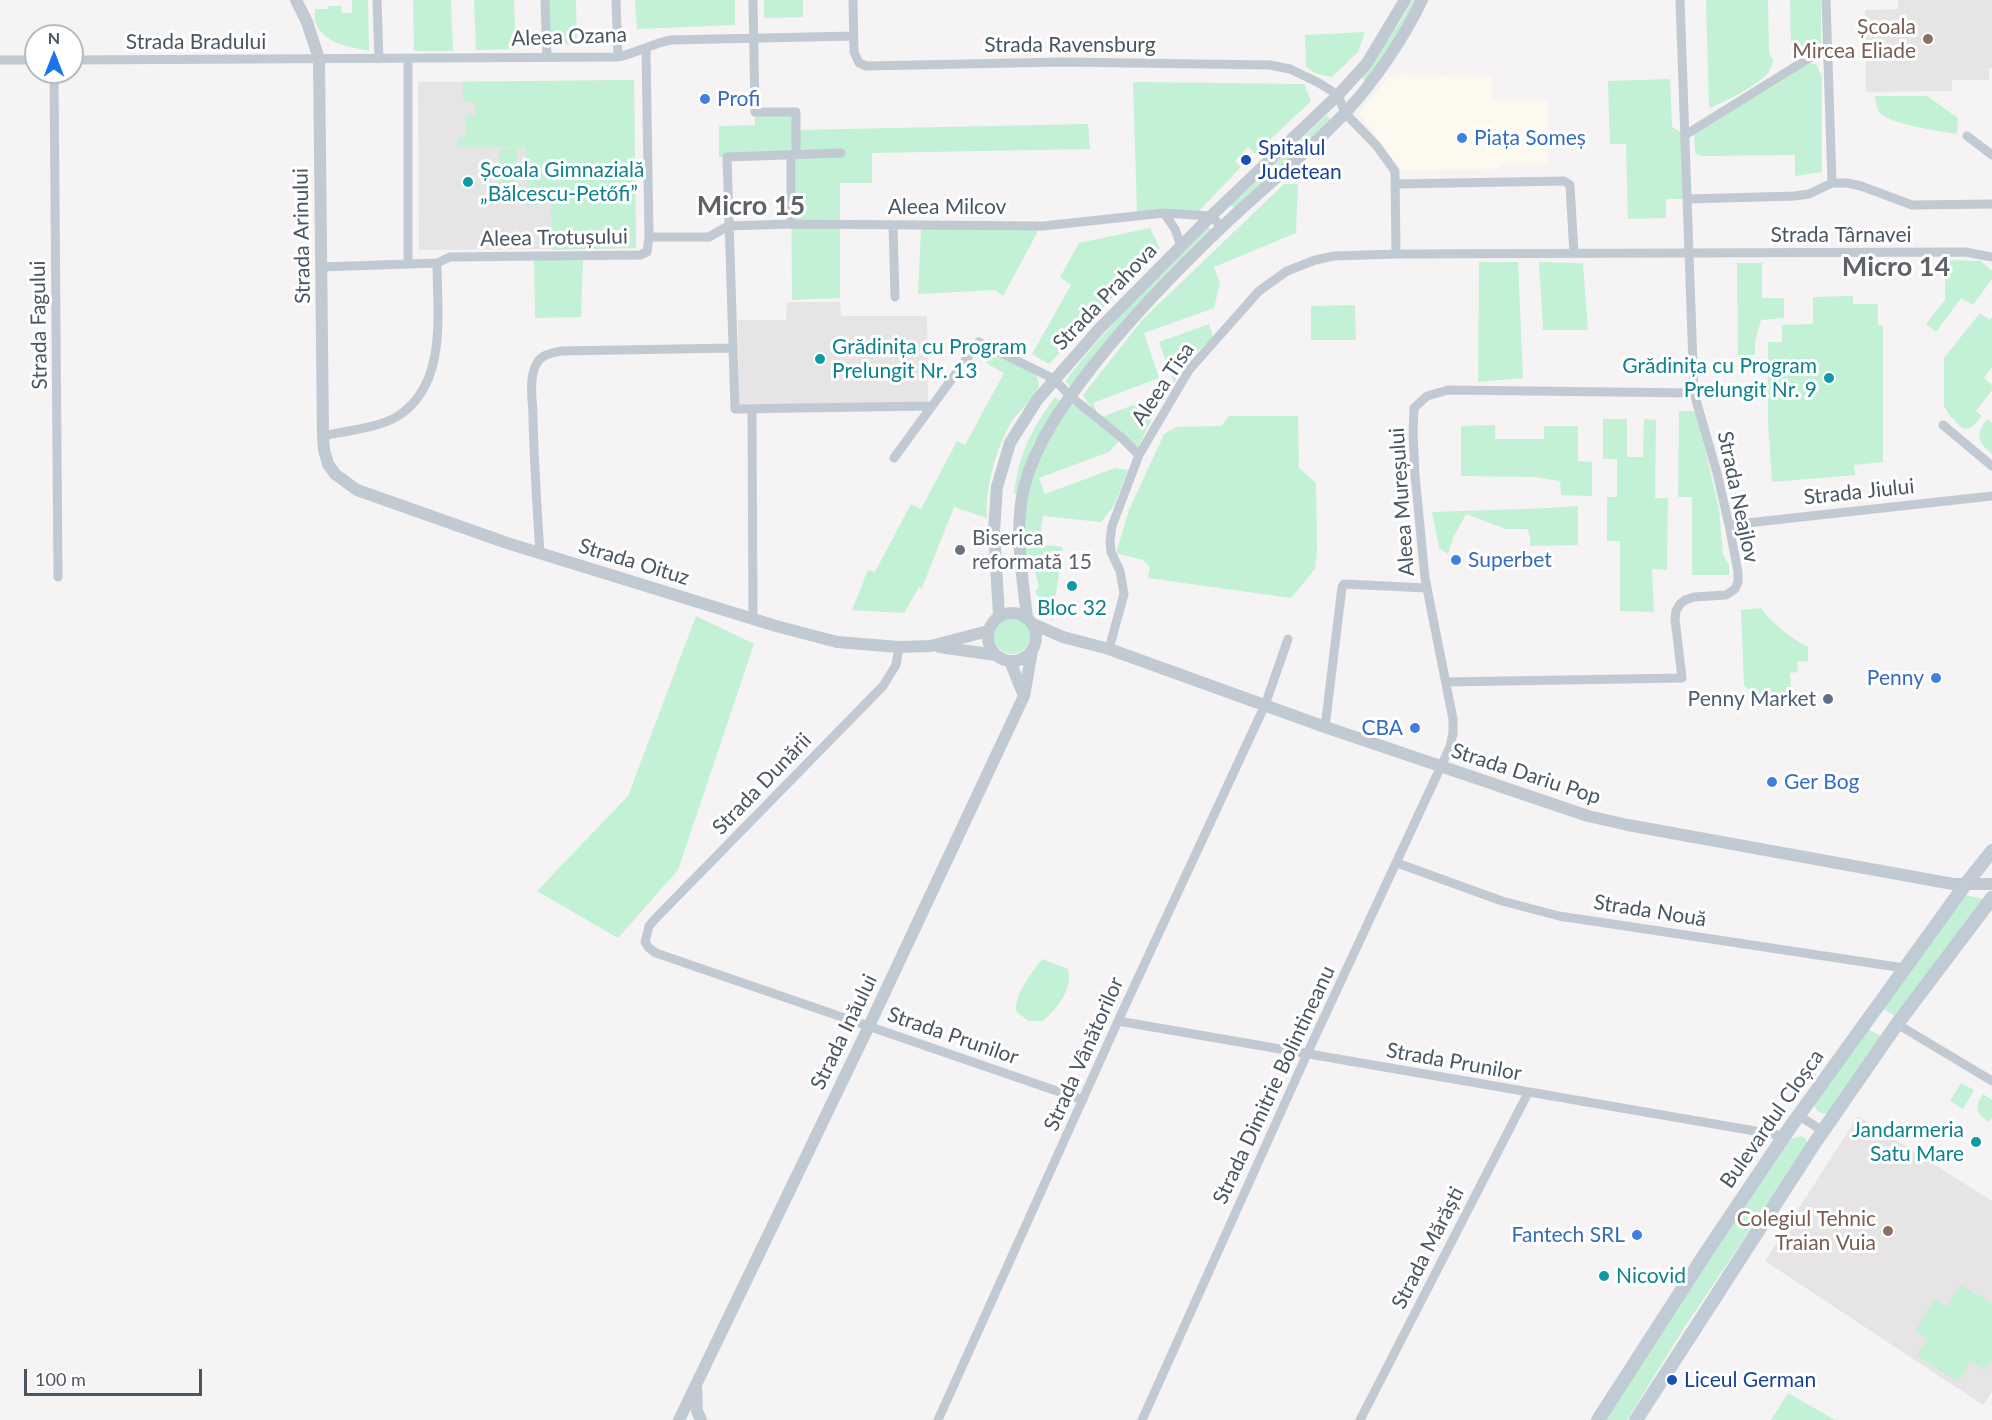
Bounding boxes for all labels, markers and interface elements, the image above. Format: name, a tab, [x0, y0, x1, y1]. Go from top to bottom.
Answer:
place label: Școala Mircea Eliade	[1792, 14, 1916, 64]
street label: Aleea Ozana	[511, 22, 627, 52]
north arrow	[24, 24, 84, 84]
text: N	[48, 28, 60, 47]
street label: Strada Bradului	[126, 29, 266, 55]
street label: Strada Ravensburg	[984, 32, 1156, 58]
marker: Școala Mircea Eliade	[1921, 32, 1935, 46]
place label: Profi	[717, 86, 760, 112]
marker: Profi	[698, 92, 712, 106]
place label: Piața Someș	[1474, 125, 1586, 151]
marker: Piața Someș	[1455, 131, 1469, 145]
place label: Spitalul Judetean	[1258, 135, 1342, 185]
marker: Spitalul Judetean	[1239, 153, 1253, 167]
place label: Școala Gimnazială „Bălcescu-Petőfi”	[480, 157, 644, 207]
street label: Strada Arinului	[288, 168, 316, 304]
marker: Școala Gimnazială „Bălcescu-Petőfi”	[461, 175, 475, 189]
district label: Micro 15	[697, 190, 805, 222]
street label: Aleea Milcov	[888, 194, 1006, 220]
street label: Strada Târnavei	[1770, 222, 1912, 248]
street label: Aleea Trotușului	[480, 224, 628, 252]
street label: Strada Prahova	[1048, 238, 1162, 356]
district label: Micro 14	[1842, 251, 1950, 283]
street label: Strada Fagului	[25, 260, 53, 390]
place label: Grădinița cu Program Prelungit Nr. 13	[832, 334, 1027, 384]
street label: Aleea Tisa	[1126, 338, 1200, 430]
marker: Grădinița cu Program Prelungit Nr. 13	[813, 352, 827, 366]
place label: Grădinița cu Program Prelungit Nr. 9	[1622, 353, 1817, 403]
marker: Grădinița cu Program Prelungit Nr. 9	[1822, 371, 1836, 385]
street label: Aleea Mureșului	[1384, 427, 1420, 577]
street label: Strada Neajlov	[1712, 429, 1764, 565]
street label: Strada Jiului	[1802, 474, 1916, 510]
place label: Biserica reformată 15	[972, 525, 1092, 575]
street label: Strada Oituz	[576, 533, 692, 591]
marker: Biserica reformată 15	[953, 543, 967, 557]
place label: Superbet	[1468, 547, 1552, 573]
marker: Superbet	[1449, 553, 1463, 567]
marker: Bloc 32	[1065, 579, 1079, 593]
place label: Bloc 32	[1037, 595, 1107, 621]
place label: Penny	[1867, 665, 1924, 691]
marker: Penny	[1929, 671, 1943, 685]
place label: Penny Market	[1688, 686, 1816, 712]
marker: Penny Market	[1821, 692, 1835, 706]
place label: CBA	[1361, 715, 1403, 741]
marker: CBA	[1408, 721, 1422, 735]
street label: Strada Dunării	[707, 728, 817, 840]
street label: Strada Dariu Pop	[1448, 738, 1604, 810]
place label: Ger Bog	[1784, 769, 1860, 795]
marker: Ger Bog	[1765, 775, 1779, 789]
street label: Strada Nouă	[1592, 890, 1708, 932]
street label: Strada Dimitrie Bolintineanu	[1208, 962, 1340, 1208]
street label: Strada Inăului	[805, 970, 883, 1094]
street label: Strada Vânătorilor	[1039, 973, 1129, 1135]
street label: Strada Prunilor	[884, 1002, 1022, 1070]
street label: Strada Prunilor	[1384, 1038, 1524, 1086]
street label: Bulevardul Cloșca	[1715, 1045, 1829, 1193]
place label: Jandarmeria Satu Mare	[1852, 1117, 1964, 1167]
marker: Jandarmeria Satu Mare	[1969, 1135, 1983, 1149]
street label: Strada Mărăști	[1386, 1183, 1470, 1313]
place label: Colegiul Tehnic Traian Vuia	[1737, 1206, 1876, 1256]
place label: Fantech SRL	[1512, 1222, 1625, 1248]
marker: Colegiul Tehnic Traian Vuia	[1881, 1224, 1895, 1238]
marker: Fantech SRL	[1630, 1228, 1644, 1242]
place label: Nicovid	[1616, 1263, 1686, 1289]
marker: Nicovid	[1597, 1269, 1611, 1283]
scale bar	[27, 1357, 206, 1395]
place label: Liceul German	[1684, 1367, 1816, 1393]
text: 100 m	[35, 1368, 86, 1390]
marker: Liceul German	[1665, 1373, 1679, 1387]

